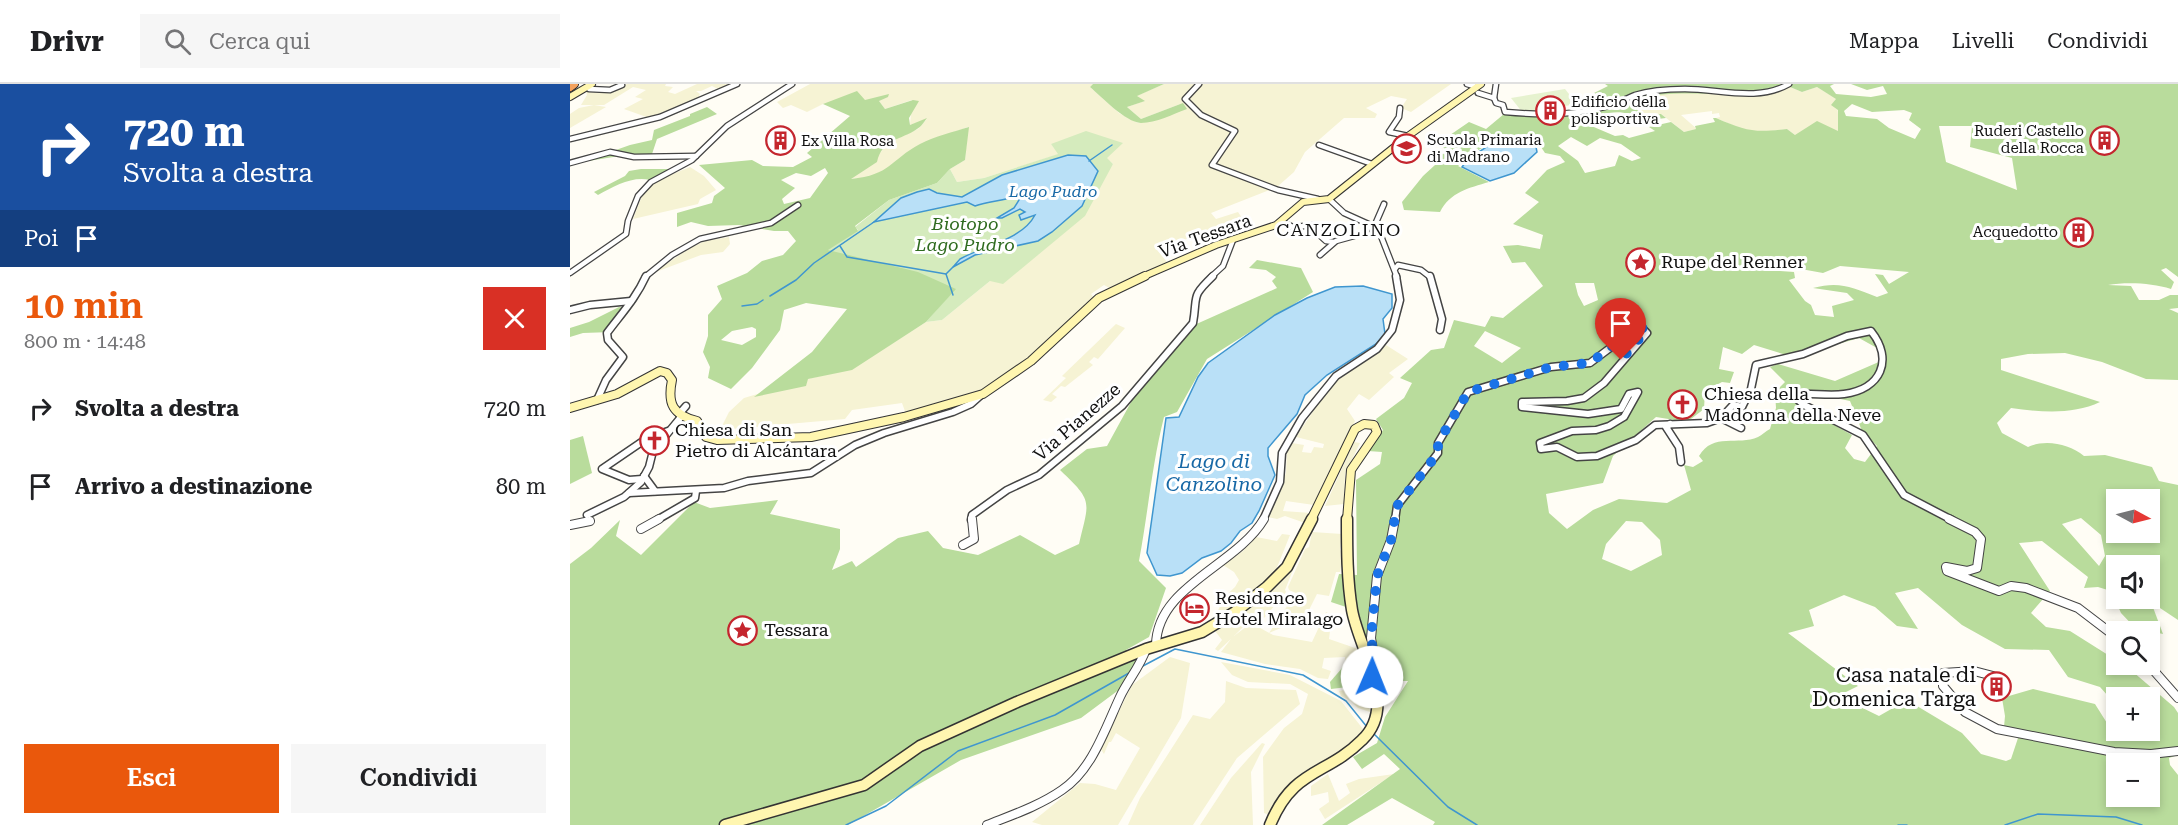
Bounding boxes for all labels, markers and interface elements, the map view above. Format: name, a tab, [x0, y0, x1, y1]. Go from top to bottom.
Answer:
search box	[140, 14, 560, 68]
text: Drivr	[30, 25, 104, 58]
icon: search	[161, 25, 194, 58]
text: Cerca qui	[209, 29, 310, 54]
text: Mappa	[1849, 29, 1919, 53]
text: Livelli	[1952, 29, 2014, 53]
text: Condividi	[2047, 29, 2148, 53]
place label: Edificio della polisportiva	[1571, 93, 1667, 128]
building icon: Edificio della polisportiva	[1534, 95, 1566, 127]
text: 720 m	[123, 107, 245, 156]
icon: right	[24, 108, 102, 186]
place label: Ruderi Castello della Rocca	[1974, 122, 2084, 157]
building icon: Ruderi Castello della Rocca	[2089, 124, 2121, 156]
building icon: Ex Villa Rosa	[764, 125, 796, 157]
place label: Scuola Primaria di Madrano	[1427, 131, 1542, 166]
place label: Ex Villa Rosa	[801, 132, 894, 150]
school or university icon: Scuola Primaria di Madrano	[1390, 133, 1422, 165]
text: Svolta a destra	[123, 157, 313, 189]
water label: Lago Pudro	[1008, 182, 1097, 201]
street label: Via Tessara	[1156, 209, 1254, 262]
park label: Biotopo Lago Pudro	[914, 213, 1015, 255]
building icon: Acquedotto	[2063, 216, 2095, 248]
district label: CANZOLINO	[1276, 219, 1402, 240]
icon: arrive	[70, 222, 103, 255]
place label: Acquedotto	[1973, 223, 2058, 241]
text: Poi	[24, 226, 58, 251]
place icon: Rupe del Renner	[1624, 246, 1656, 278]
place label: Rupe del Renner	[1661, 251, 1805, 272]
text: 10 min	[24, 285, 143, 327]
button: close	[483, 287, 546, 350]
pin	[1595, 298, 1646, 360]
icon: arrive	[1604, 307, 1637, 340]
text: 800 m · 14:48	[24, 329, 146, 353]
street label: Via Pianezze	[1029, 378, 1124, 465]
place label: Chiesa della Madonna della Neve	[1704, 383, 1881, 425]
church icon: Chiesa della Madonna della Neve	[1667, 388, 1699, 420]
icon: right	[24, 392, 57, 425]
text: Svolta a destra	[75, 396, 239, 421]
text: 720 m	[483, 396, 546, 421]
place label: Chiesa di San Pietro di Alcántara	[675, 419, 837, 461]
church icon: Chiesa di San Pietro di Alcántara	[638, 424, 670, 456]
water label: Lago di Canzolino	[1166, 449, 1262, 496]
icon: arrive	[24, 470, 57, 503]
text: Arrivo a destinazione	[75, 474, 312, 499]
text: 80 m	[496, 474, 546, 499]
north arrow	[2106, 489, 2160, 543]
map controls	[2106, 489, 2160, 807]
button: sound	[2106, 555, 2160, 609]
place label: Residence Hotel Miralago	[1215, 587, 1343, 629]
hotel icon: Residence Hotel Miralago	[1178, 592, 1210, 624]
place icon: Tessara	[727, 614, 759, 646]
place label: Tessara	[764, 619, 829, 640]
button: search	[2106, 621, 2160, 675]
position arrow	[1340, 645, 1404, 709]
place label: Casa natale di Domenica Targa	[1812, 663, 1977, 711]
building icon: Casa natale di Domenica Targa	[1981, 671, 2013, 703]
button: +	[2106, 687, 2160, 741]
button: Esci	[24, 744, 279, 813]
button: Condividi	[291, 744, 546, 813]
button: −	[2106, 753, 2160, 807]

